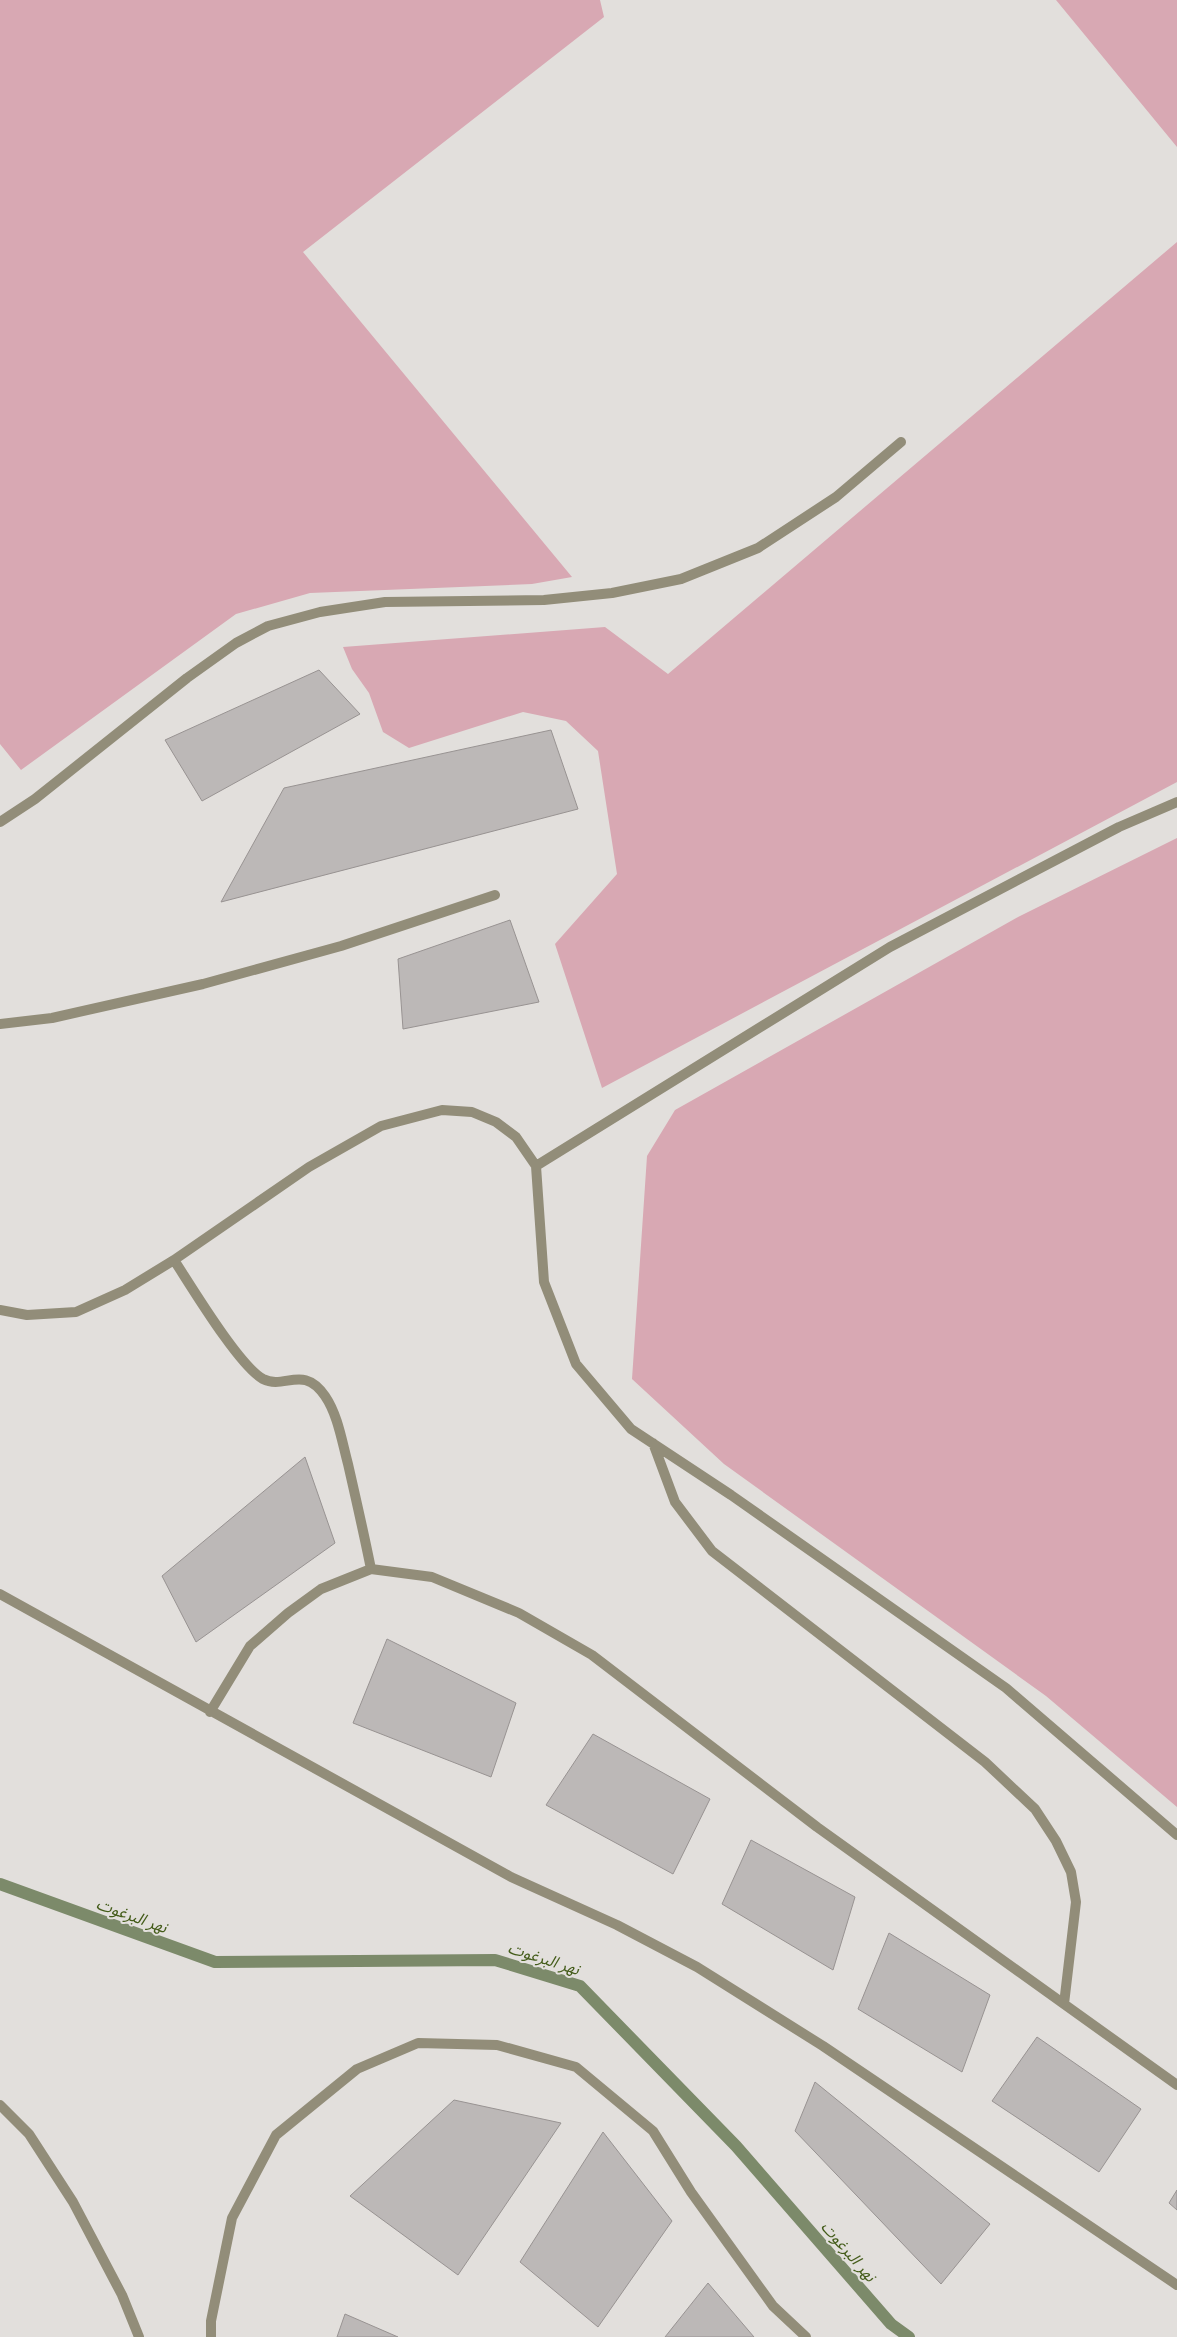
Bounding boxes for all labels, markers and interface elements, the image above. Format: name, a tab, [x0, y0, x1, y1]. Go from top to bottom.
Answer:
water label: نهر البرغوت	[94, 1892, 172, 1938]
water label: نهر البرغوت	[506, 1936, 584, 1980]
water label: نهر البرغوت	[816, 2216, 883, 2287]

